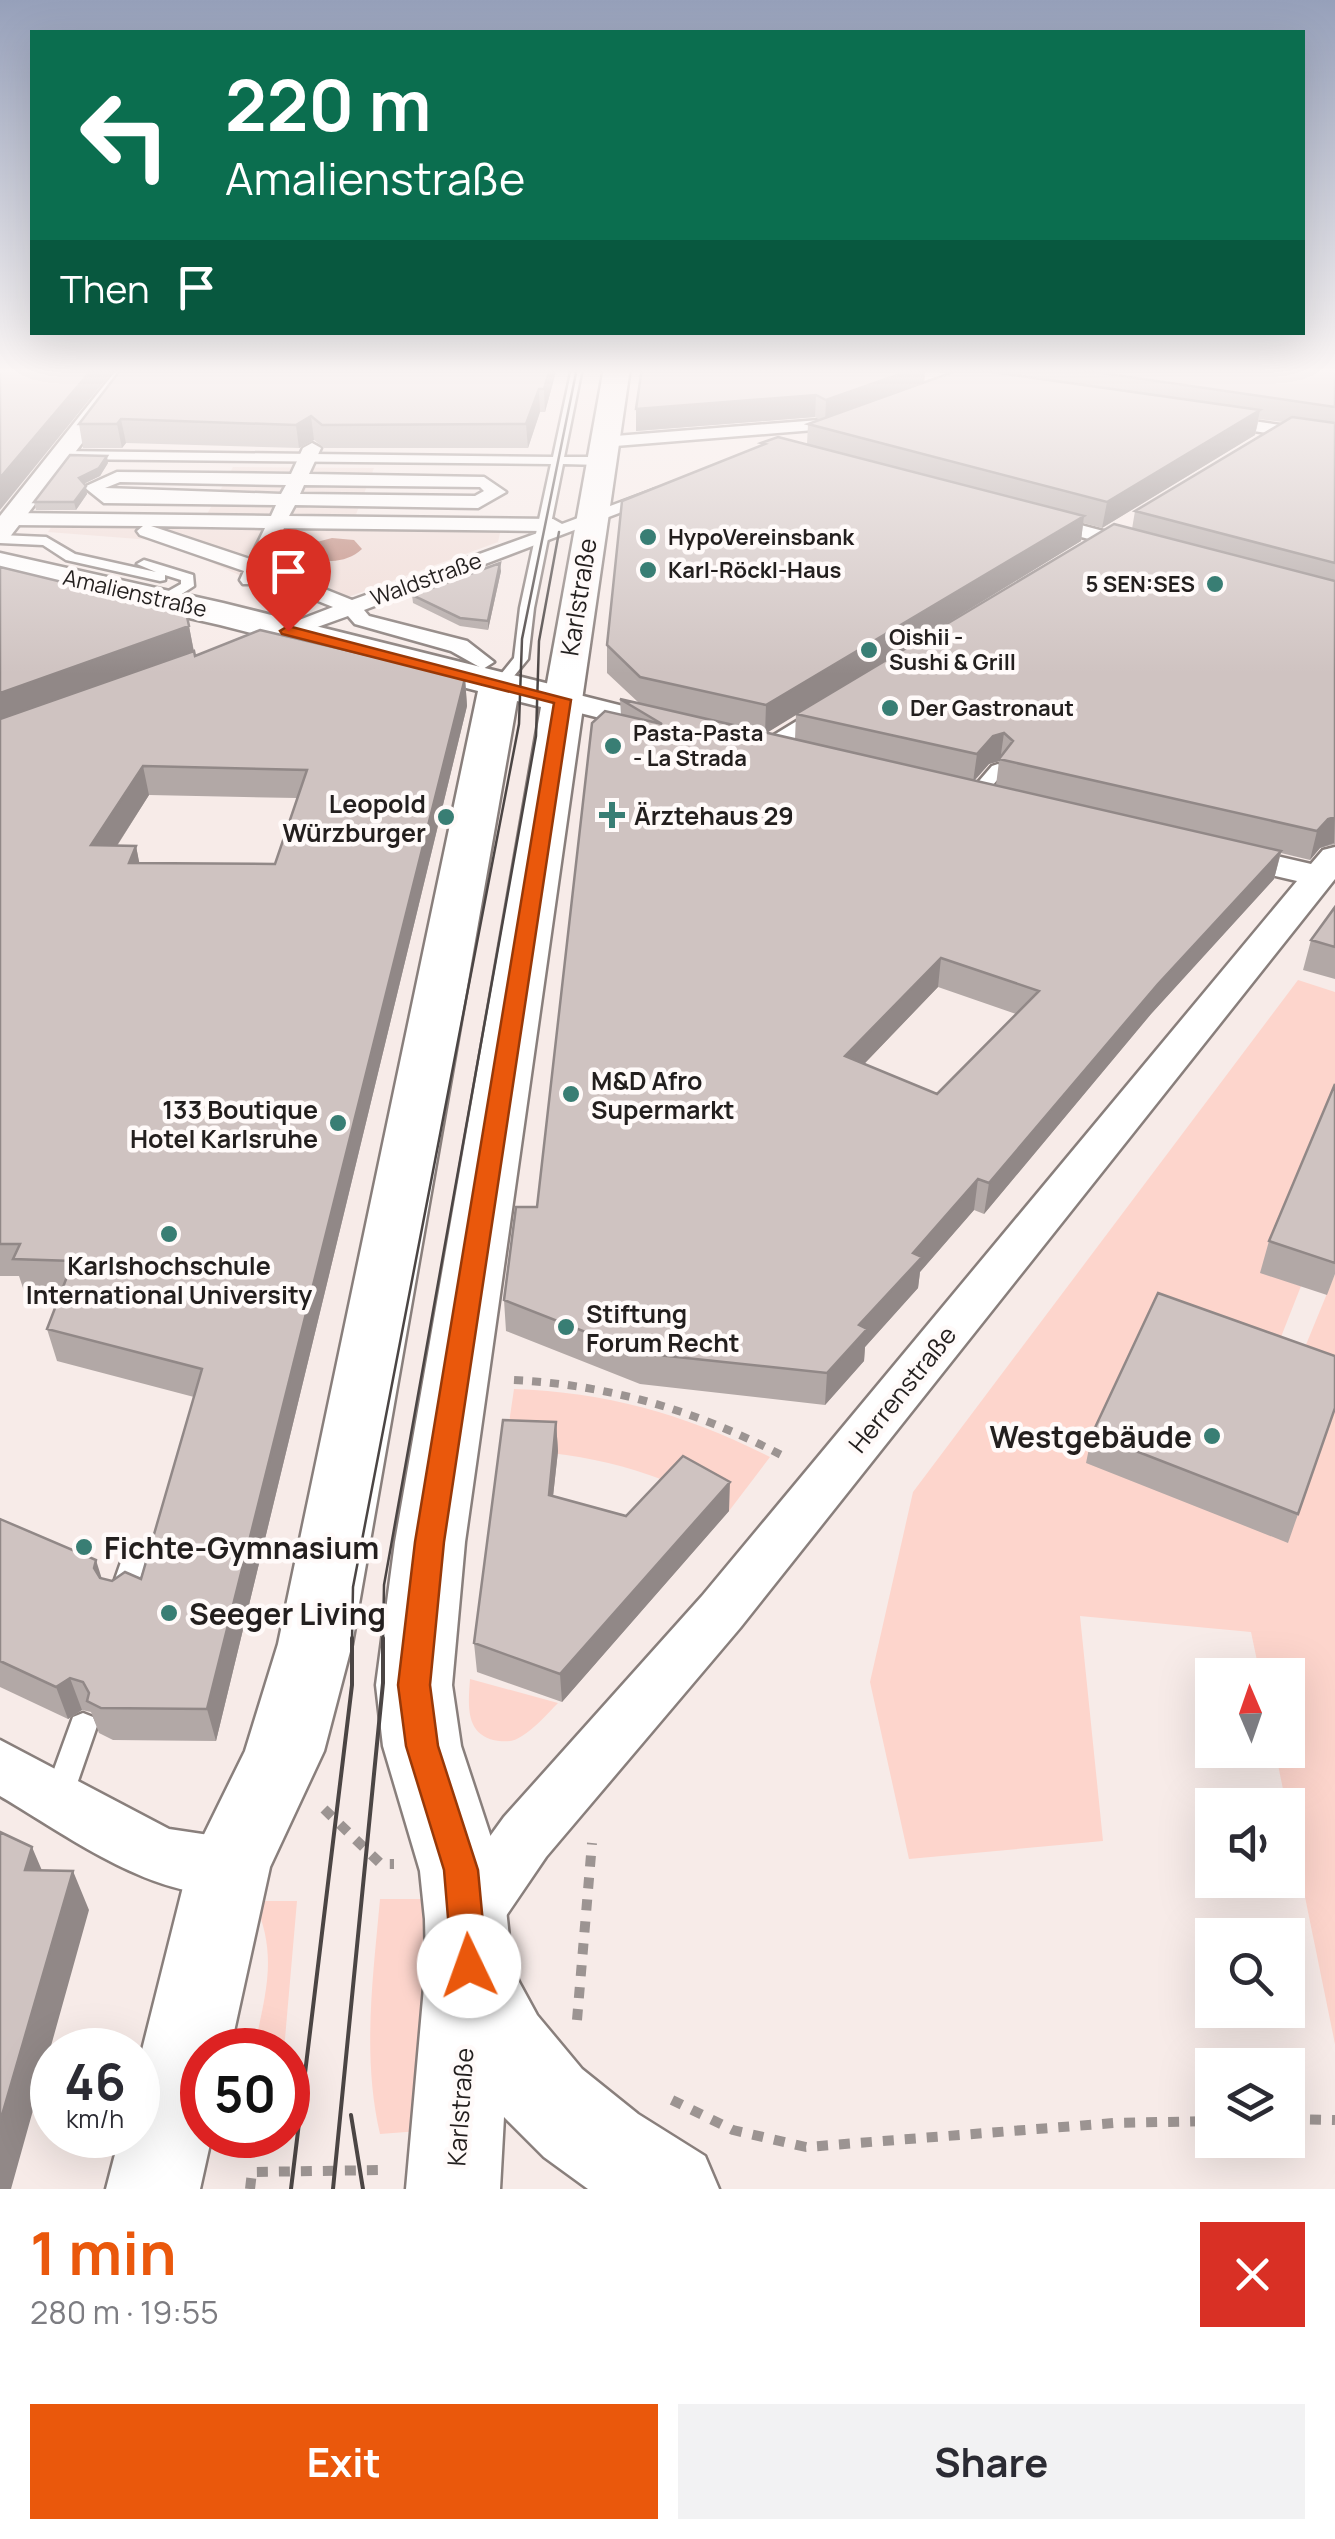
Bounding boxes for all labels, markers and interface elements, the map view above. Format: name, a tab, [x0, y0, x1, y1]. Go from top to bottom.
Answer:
text: 220 m	[225, 56, 431, 152]
icon: left	[60, 70, 190, 200]
text: Amalienstraße	[225, 147, 525, 209]
icon: arrive	[169, 260, 224, 315]
text: Then	[60, 262, 149, 314]
place label: HypoVereinsbank	[668, 522, 855, 552]
marker: HypoVereinsbank	[637, 526, 659, 548]
pin	[246, 529, 331, 632]
street label: Karlstraße	[551, 536, 605, 658]
icon: arrive	[261, 544, 316, 599]
street label: Waldstraße	[366, 545, 486, 613]
place label: Karl-Röckl-Haus	[668, 555, 841, 585]
marker: Karl-Röckl-Haus	[637, 559, 659, 581]
street label: Amalienstraße	[60, 562, 210, 624]
place label: 5 SEN:SES	[1085, 569, 1195, 599]
marker: 5 SEN:SES	[1204, 573, 1226, 595]
place label: Oishii - Sushi & Grill	[889, 622, 1016, 677]
marker: Oishii - Sushi & Grill	[858, 639, 880, 661]
place label: Der Gastronaut	[910, 693, 1074, 723]
marker: Der Gastronaut	[879, 697, 901, 719]
place label: Pasta-Pasta - La Strada	[633, 718, 763, 773]
marker: Pasta-Pasta - La Strada	[602, 735, 624, 757]
place label: Leopold Würzburger	[282, 786, 426, 850]
place label: Ärztehaus 29	[634, 798, 794, 833]
marker: Ärztehaus 29	[599, 802, 625, 828]
marker: Leopold Würzburger	[435, 806, 457, 828]
place label: M&D Afro Supermarkt	[591, 1063, 735, 1127]
marker: M&D Afro Supermarkt	[560, 1083, 582, 1105]
place label: 133 Boutique Hotel Karlsruhe	[130, 1092, 318, 1156]
marker: 133 Boutique Hotel Karlsruhe	[327, 1112, 349, 1134]
marker: Karlshochschule International University	[158, 1223, 180, 1245]
place label: Karlshochschule International University	[26, 1248, 312, 1312]
place label: Stiftung Forum Recht	[586, 1296, 740, 1360]
marker: Stiftung Forum Recht	[555, 1316, 577, 1338]
street label: Herrenstraße	[840, 1318, 964, 1460]
place label: Westgebäude	[990, 1416, 1192, 1457]
marker: Westgebäude	[1201, 1425, 1223, 1447]
place label: Fichte-Gymnasium	[104, 1527, 379, 1568]
marker: Fichte-Gymnasium	[73, 1536, 95, 1558]
place label: Seeger Living	[189, 1593, 386, 1634]
marker: Seeger Living	[158, 1602, 180, 1624]
north arrow	[1195, 1658, 1305, 1768]
map controls	[1195, 1658, 1305, 2158]
button: sound	[1195, 1788, 1305, 1898]
position arrow	[417, 1914, 521, 2018]
button: search	[1195, 1918, 1305, 2028]
speed limit sign: 50	[180, 2028, 310, 2158]
text: 46	[64, 2047, 126, 2115]
street label: Karlstraße	[438, 2047, 482, 2167]
button: layers	[1195, 2048, 1305, 2158]
text: km/h	[66, 2101, 124, 2136]
text: 1 min	[30, 2211, 177, 2293]
button: close	[1200, 2222, 1305, 2327]
text: 280 m · 19:55	[30, 2290, 219, 2334]
button: Exit	[30, 2404, 658, 2519]
button: Share	[678, 2404, 1305, 2519]

